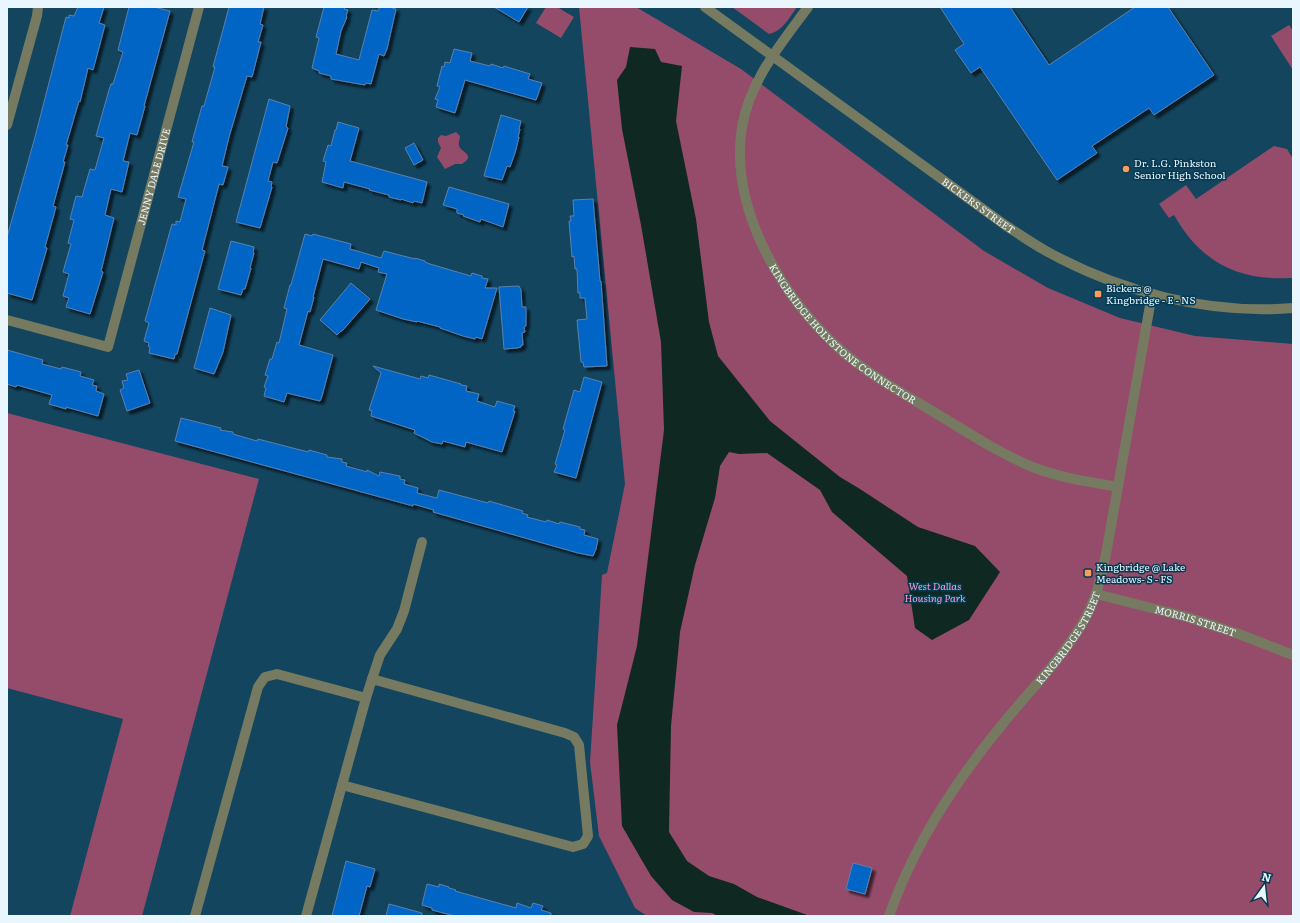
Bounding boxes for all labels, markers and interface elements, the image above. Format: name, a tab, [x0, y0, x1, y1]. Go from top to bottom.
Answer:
street label: JENNY DALE DRIVE	[133, 126, 173, 227]
place label: Dr. L.G. Pinkston Senior High School	[1134, 155, 1226, 182]
marker: Dr. L.G. Pinkston Senior High School	[1121, 164, 1131, 174]
street label: BICKERS STREET	[939, 174, 1018, 237]
street label: KINGBRIDGE HOLYSTONE CONNECTOR	[766, 260, 920, 407]
place label: Bickers @ Kingbridge - E - NS	[1106, 280, 1195, 307]
marker: Bickers @ Kingbridge - E - NS	[1093, 289, 1103, 299]
place label: Kingbridge @ Lake Meadows- S - FS	[1096, 559, 1185, 586]
marker: Kingbridge @ Lake Meadows- S - FS	[1083, 568, 1093, 578]
park label: West Dallas Housing Park	[905, 578, 966, 605]
street label: KINGBRIDGE STREET	[1032, 589, 1103, 687]
street label: MORRIS STREET	[1153, 601, 1238, 640]
north arrow	[1244, 867, 1284, 907]
text: N	[1260, 867, 1273, 885]

